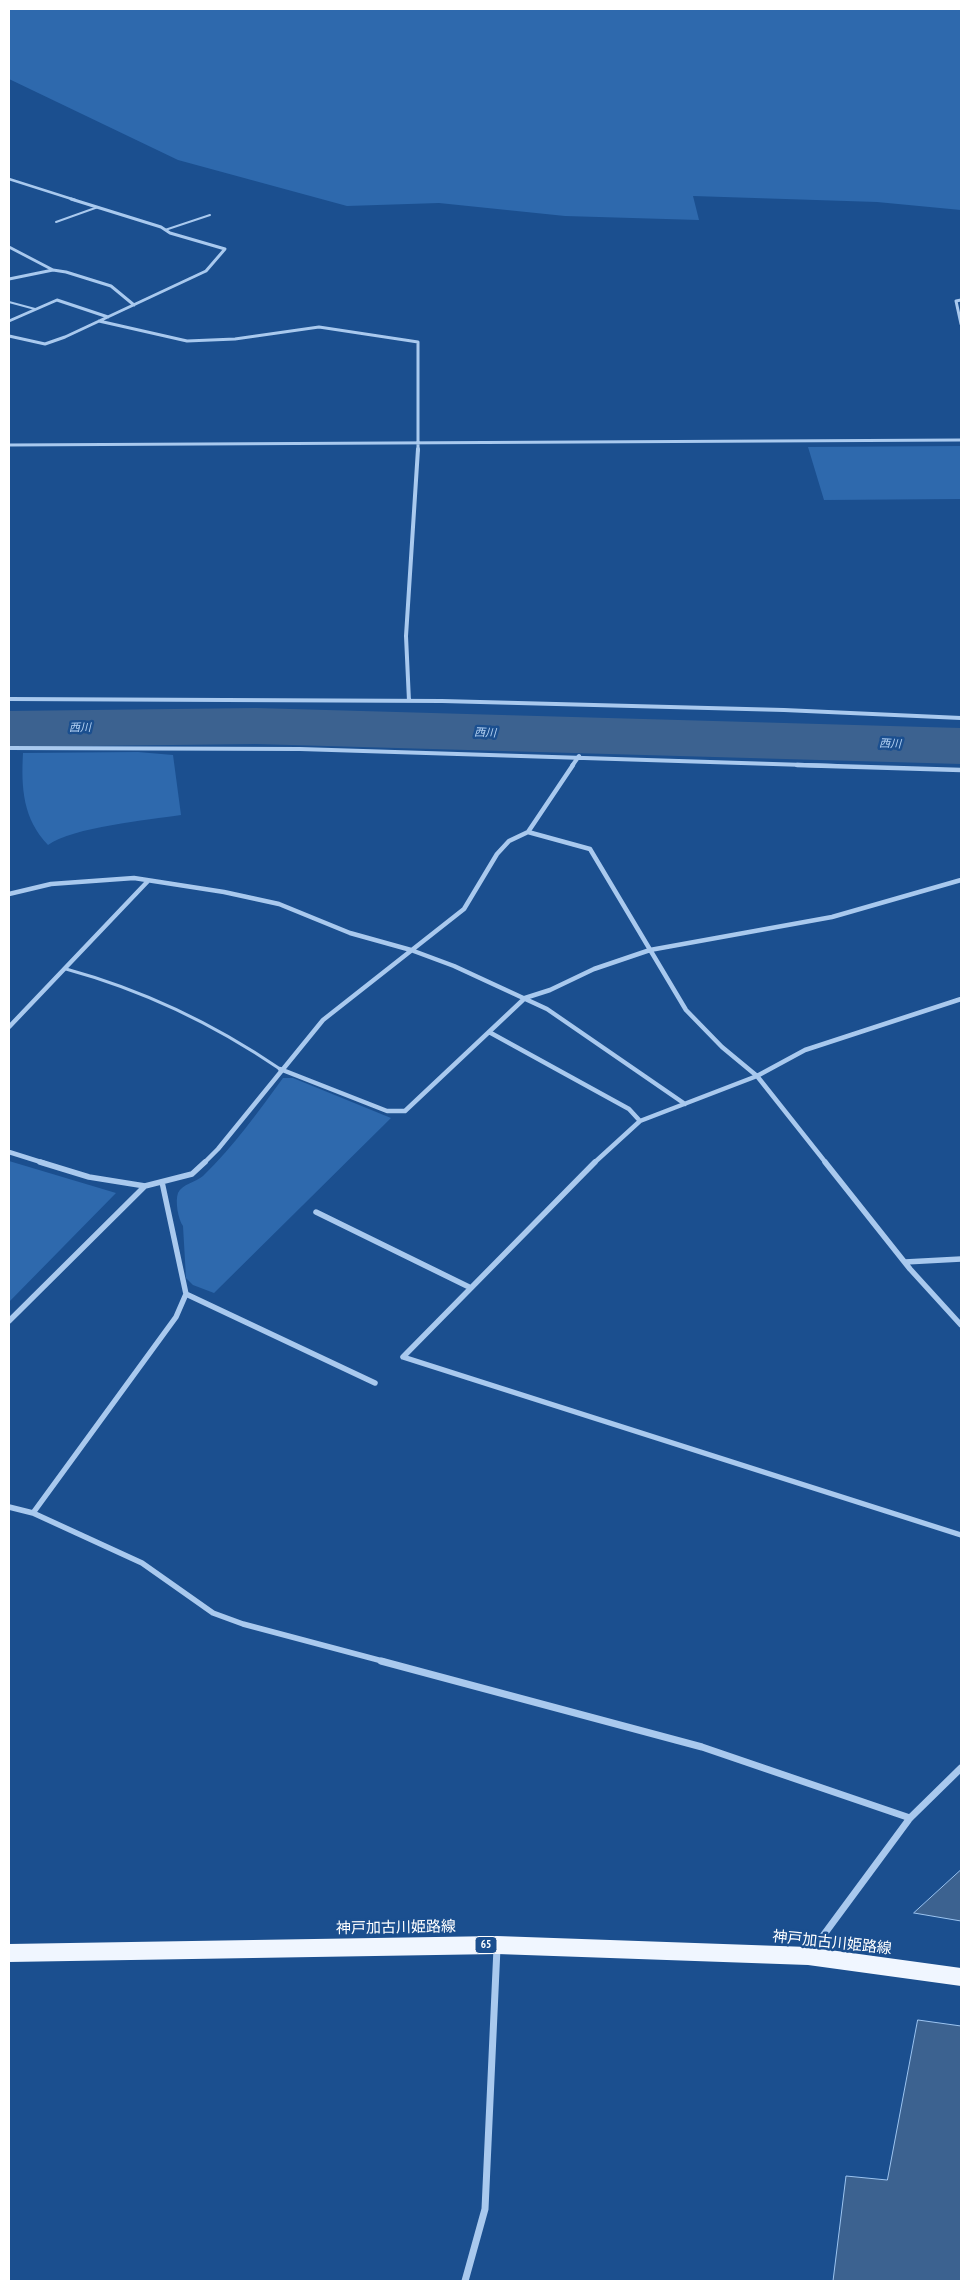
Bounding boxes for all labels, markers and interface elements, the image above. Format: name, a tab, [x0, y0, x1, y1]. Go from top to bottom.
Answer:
water label: 西川	[69, 721, 91, 735]
water label: 西川	[474, 726, 496, 740]
water label: 西川	[879, 737, 901, 751]
street label: 神戸加古川姫路線	[336, 1918, 456, 1938]
street label: 神戸加古川姫路線	[771, 1928, 893, 1958]
road number: 65	[475, 1936, 497, 1954]

